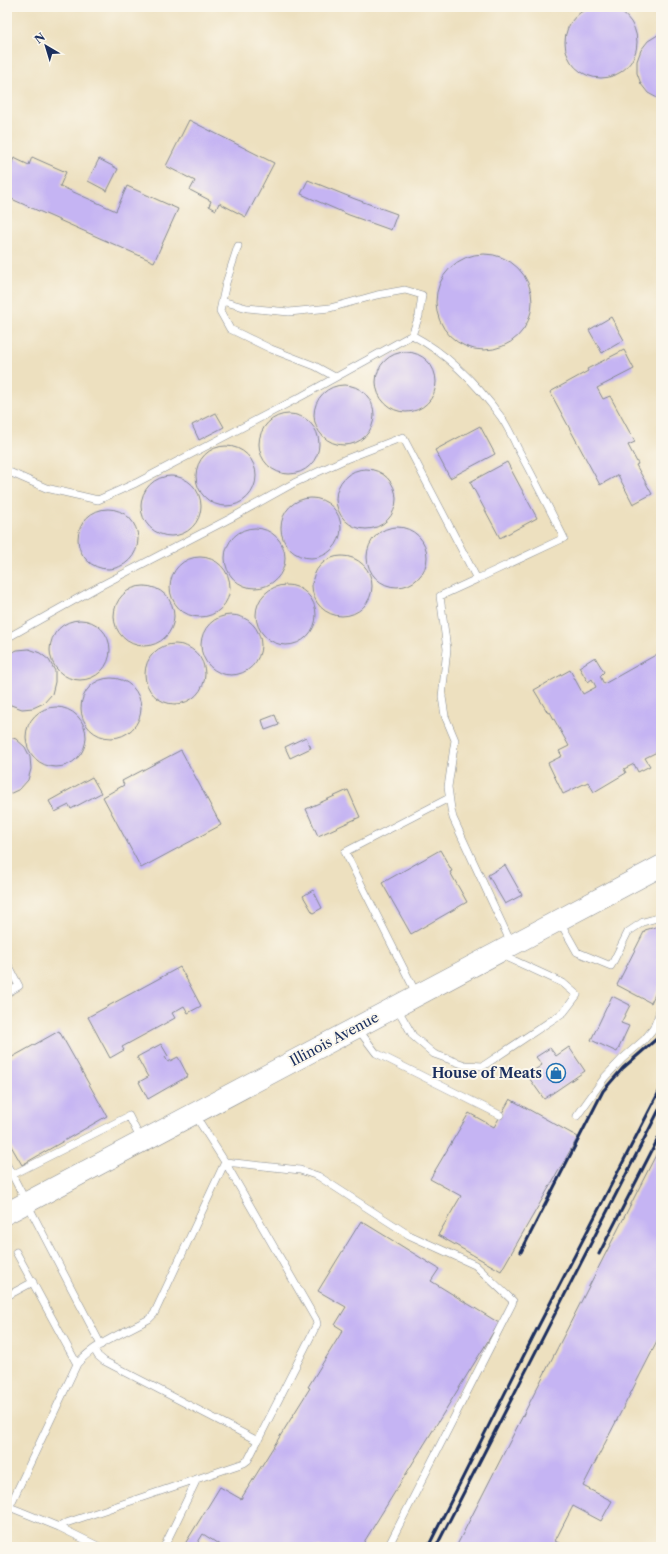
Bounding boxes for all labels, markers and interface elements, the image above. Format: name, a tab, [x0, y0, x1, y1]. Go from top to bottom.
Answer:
north arrow	[26, 26, 66, 66]
text: N	[32, 29, 48, 47]
street label: Illinois Avenue	[286, 1008, 382, 1070]
shop icon: House of Meats	[545, 1062, 567, 1084]
place label: House of Meats	[432, 1064, 542, 1082]

